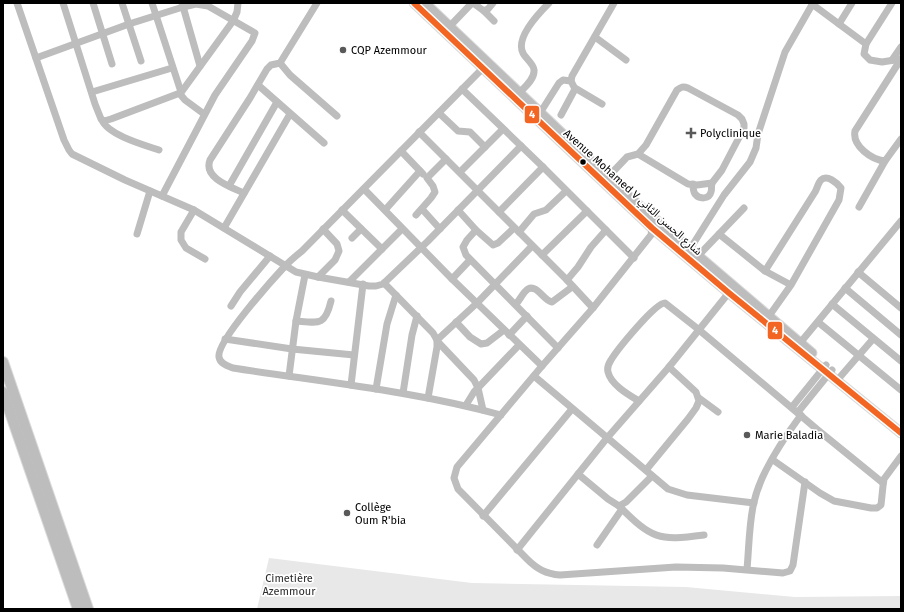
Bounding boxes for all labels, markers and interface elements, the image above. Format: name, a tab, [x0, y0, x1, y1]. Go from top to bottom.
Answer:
place label: CQP Azemmour	[351, 44, 428, 57]
marker: CQP Azemmour	[338, 45, 348, 55]
line badge: 4	[524, 105, 540, 124]
text: 4	[529, 108, 535, 121]
street label: Avenue Mohamed V شارع الحسن الثاني	[559, 127, 705, 260]
marker: Polyclinique	[685, 127, 697, 139]
place label: Polyclinique	[700, 127, 761, 140]
unlabelled marker	[578, 157, 588, 167]
line badge: 4	[767, 321, 783, 340]
text: 4	[772, 324, 778, 337]
place label: Marie Baladia	[755, 429, 823, 442]
marker: Marie Baladia	[742, 430, 752, 440]
place label: Collège Oum R'bia	[355, 501, 406, 527]
marker: Collège Oum R'bia	[342, 508, 352, 518]
park label: Cimetière Azemmour	[263, 572, 316, 598]

